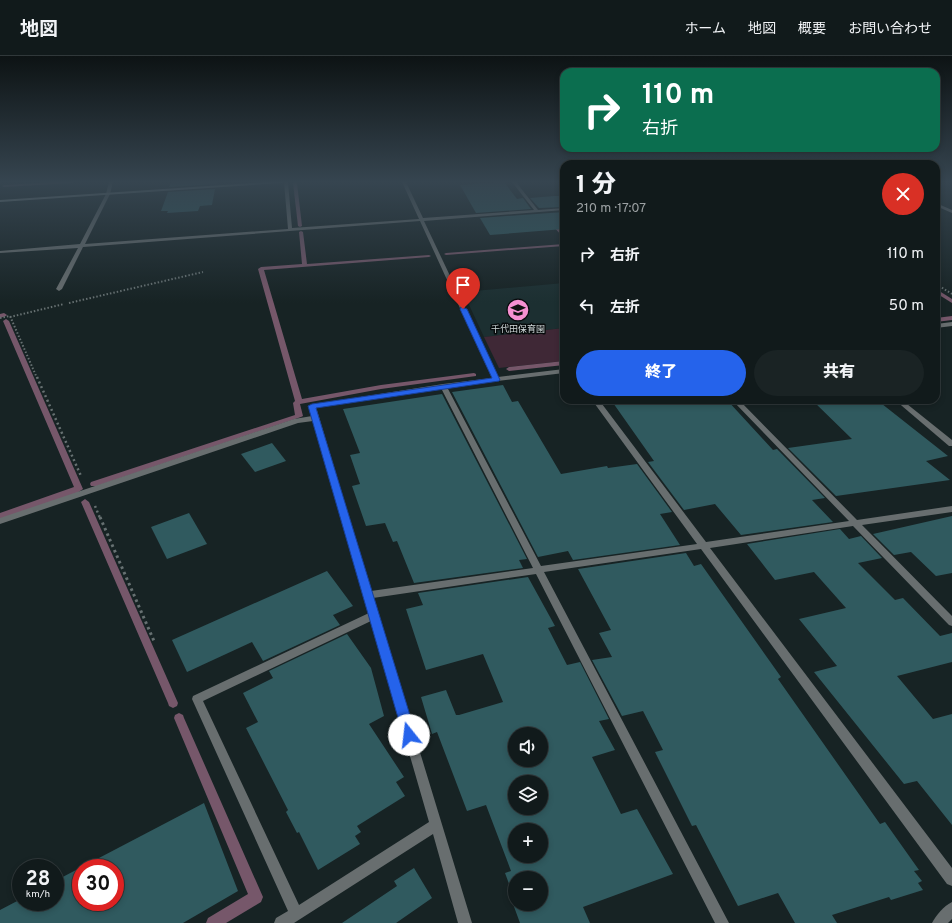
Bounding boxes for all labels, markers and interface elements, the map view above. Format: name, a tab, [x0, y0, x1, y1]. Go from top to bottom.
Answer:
text: 地図	[20, 18, 58, 42]
text: ホーム	[684, 21, 726, 38]
text: 地図	[748, 21, 776, 38]
text: 概要	[798, 21, 826, 38]
text: お問い合わせ	[848, 21, 932, 38]
text: 110 m	[642, 78, 714, 114]
icon: right	[576, 84, 628, 136]
text: 右折	[642, 118, 678, 141]
text: 1 分	[576, 171, 616, 201]
button: close	[882, 173, 924, 215]
text: 210 m · 17:07	[576, 201, 646, 217]
icon: right	[576, 243, 598, 265]
text: 110 m	[887, 245, 924, 264]
text: 右折	[610, 247, 640, 266]
pin	[446, 268, 480, 309]
icon: arrive	[452, 274, 474, 296]
icon: left	[576, 295, 598, 317]
school or university icon: 千代田保育園	[505, 297, 531, 323]
text: 50 m	[889, 297, 924, 316]
text: 左折	[610, 299, 640, 318]
place label: 千代田保育園	[491, 323, 545, 335]
button: 終了	[576, 350, 746, 396]
button: 共有	[754, 350, 924, 396]
position arrow	[388, 714, 430, 756]
map controls	[508, 727, 548, 911]
button: sound	[508, 727, 548, 767]
button: layers	[508, 775, 548, 815]
button: +	[508, 823, 548, 863]
speed limit sign: 30	[72, 859, 124, 911]
text: 28	[26, 867, 50, 893]
button: −	[508, 871, 548, 911]
text: km/h	[26, 888, 50, 901]

